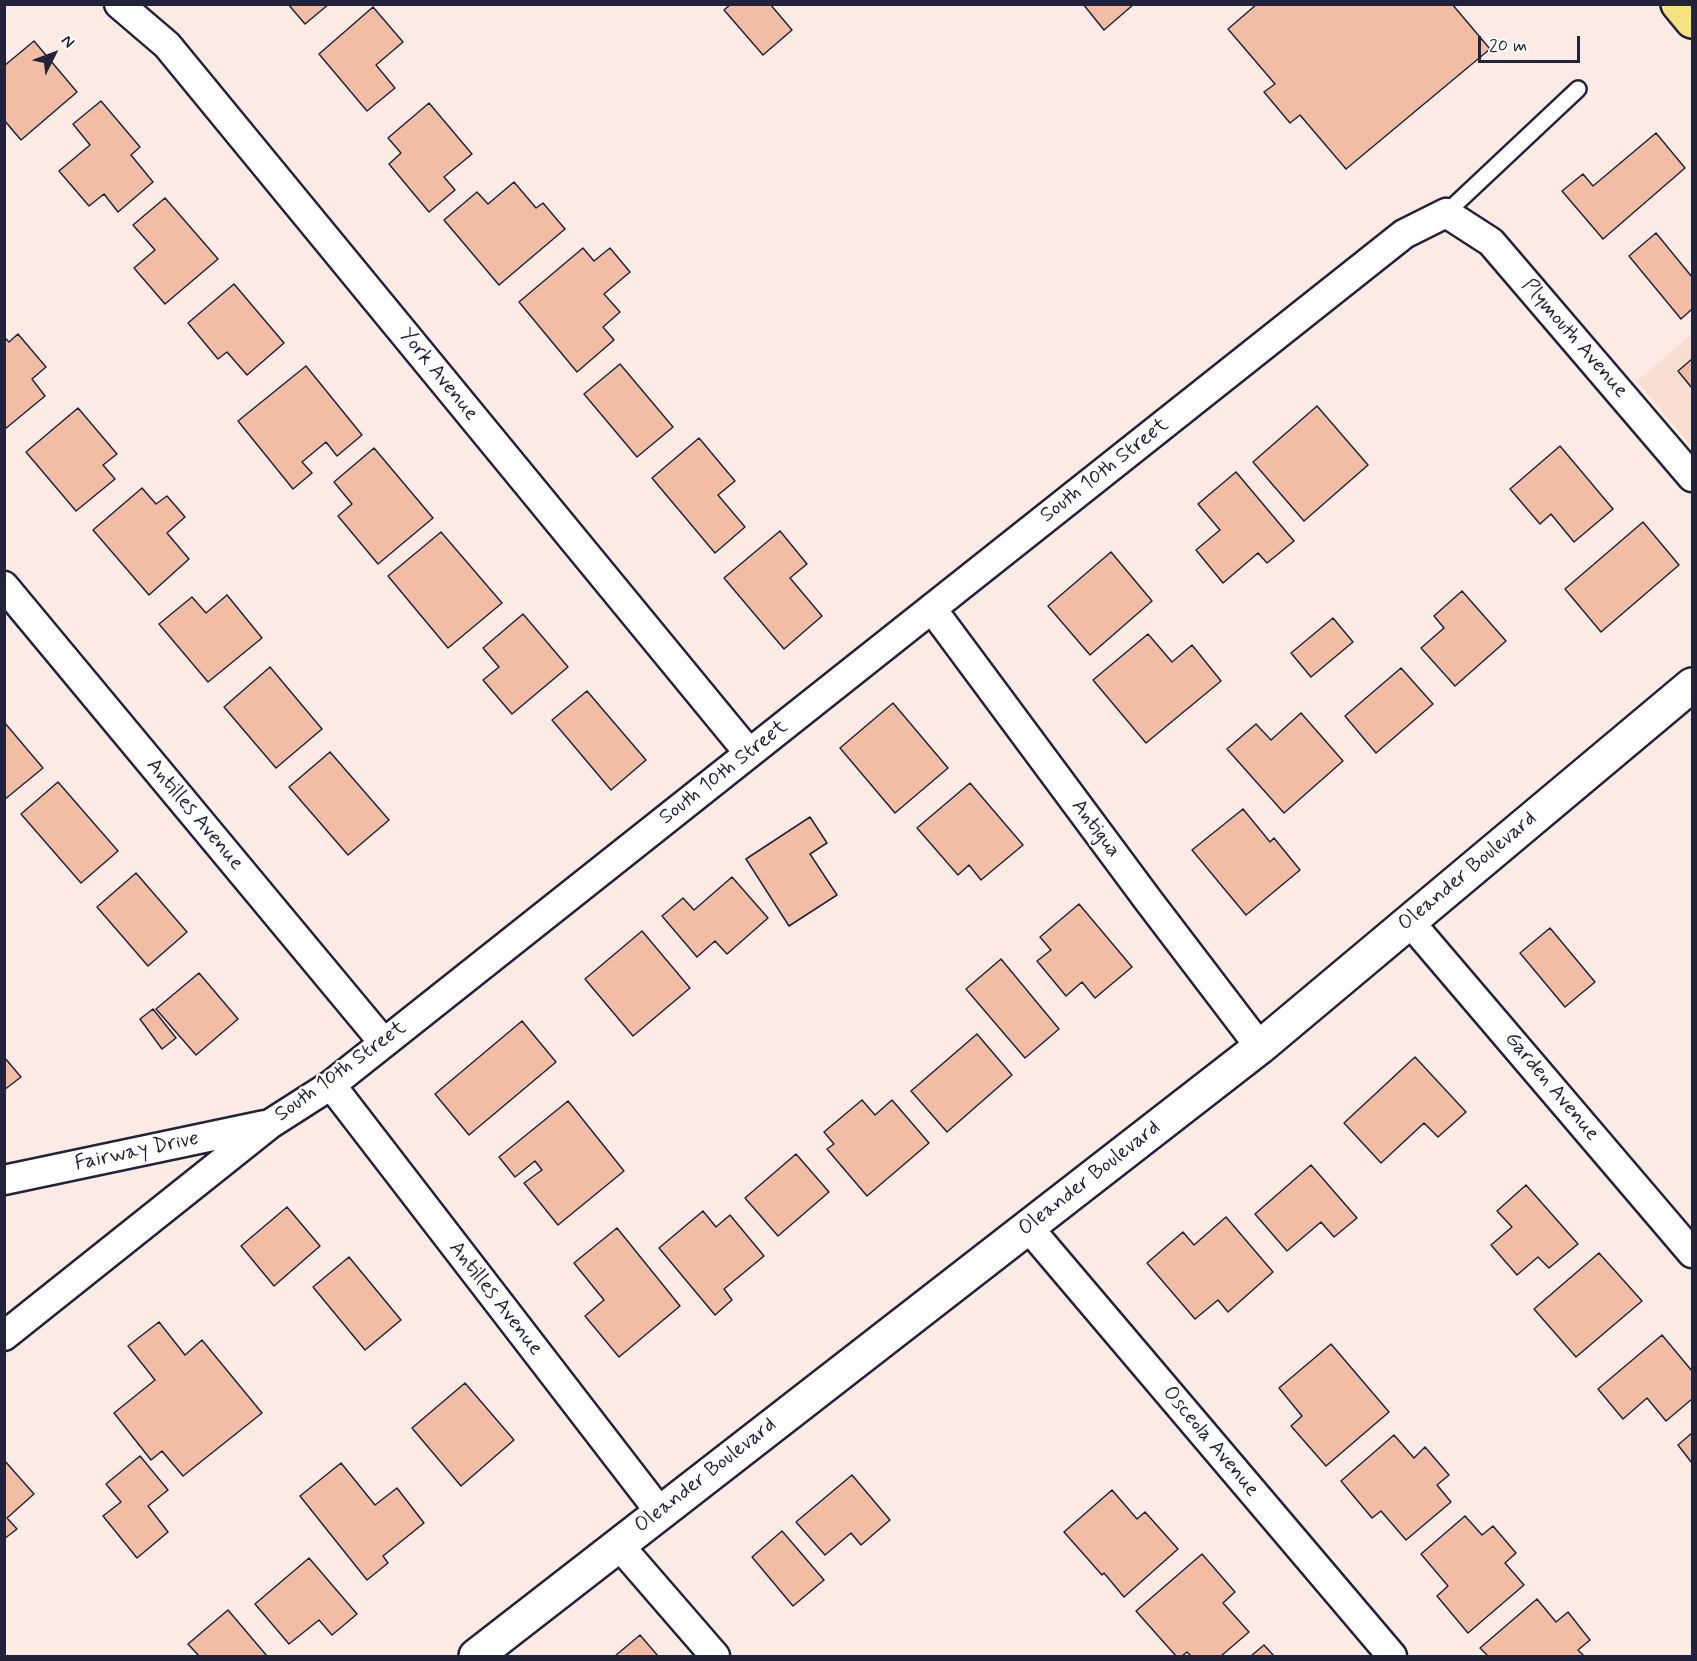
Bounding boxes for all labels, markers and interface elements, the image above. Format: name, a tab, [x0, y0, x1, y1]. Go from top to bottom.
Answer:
north arrow	[24, 24, 84, 84]
scale bar	[1481, 24, 1583, 62]
text: N	[56, 31, 79, 53]
text: 20 m	[1489, 34, 1527, 58]
street label: Plymouth Avenue	[1515, 274, 1633, 404]
street label: York Avenue	[393, 324, 483, 426]
street label: South 10th Street	[1036, 413, 1174, 529]
street label: South 10th Street	[655, 715, 793, 831]
street label: Antilles Avenue	[140, 754, 248, 876]
street label: Antigua	[1065, 795, 1125, 863]
street label: Oleander Boulevard	[1394, 807, 1542, 937]
street label: South 10th Street	[270, 1016, 412, 1128]
street label: Garden Avenue	[1498, 1027, 1604, 1147]
street label: Oleander Boulevard	[1014, 1116, 1166, 1242]
street label: Fairway Drive	[73, 1127, 201, 1177]
street label: Antilles Avenue	[443, 1237, 547, 1361]
street label: Osceola Avenue	[1156, 1381, 1264, 1503]
street label: Oleander Boulevard	[630, 1413, 782, 1539]

